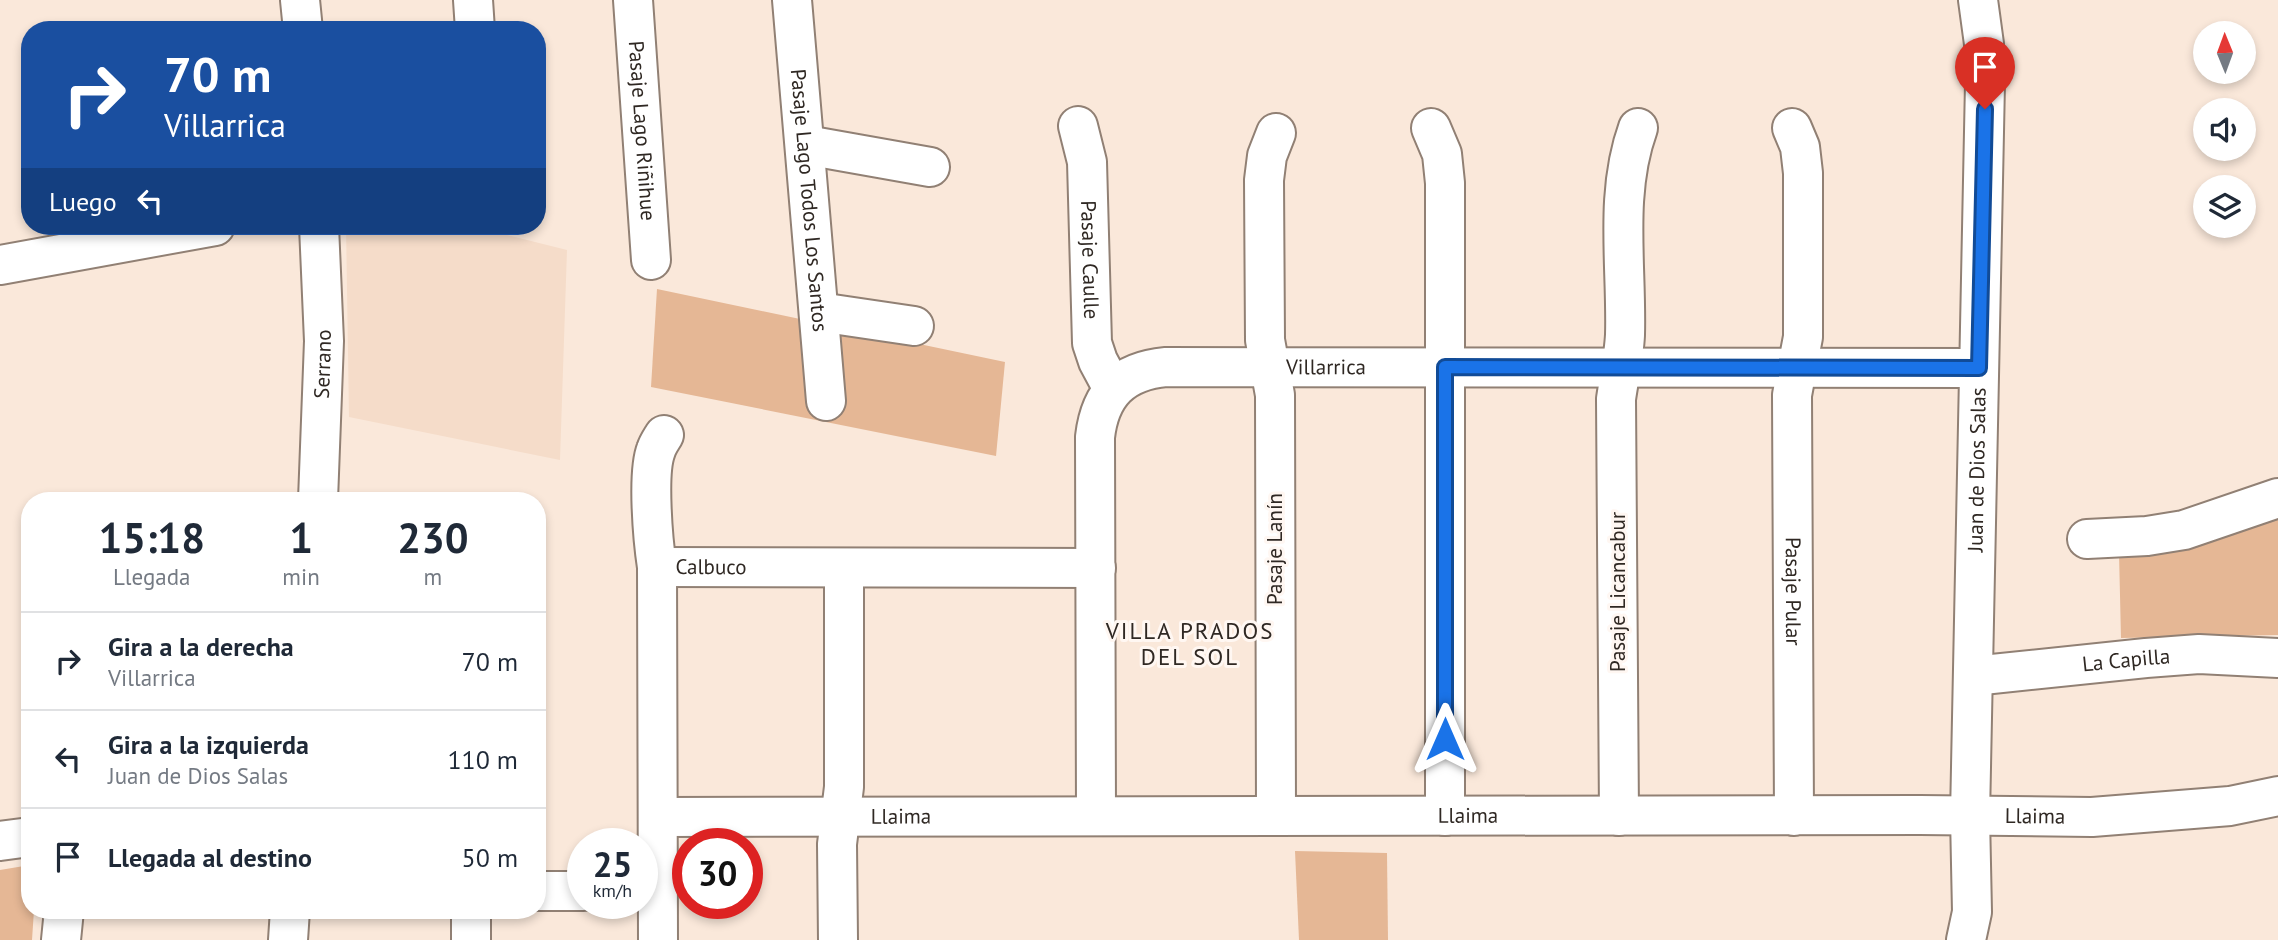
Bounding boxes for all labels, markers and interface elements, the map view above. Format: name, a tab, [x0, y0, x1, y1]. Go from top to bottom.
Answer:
north arrow	[2193, 21, 2256, 84]
map controls	[2193, 21, 2256, 238]
pin	[1955, 37, 2015, 109]
street label: Pasaje Lago Riñihue	[623, 40, 662, 222]
text: 70 m	[164, 42, 271, 106]
icon: arrive	[1966, 48, 2004, 86]
icon: right	[49, 49, 140, 140]
street label: Pasaje Lago Todos Los Santos	[785, 68, 834, 333]
button: sound	[2193, 98, 2256, 161]
text: Villarrica	[164, 104, 286, 146]
button: layers	[2193, 175, 2256, 238]
icon: left	[131, 182, 169, 220]
text: Luego	[49, 185, 117, 218]
street label: Pasaje Caulle	[1075, 200, 1105, 320]
street label: Serrano	[308, 329, 337, 399]
street label: Villarrica	[1285, 353, 1366, 380]
street label: Juan de Dios Salas	[1961, 387, 1992, 553]
street label: Pasaje Lanín	[1261, 493, 1288, 605]
text: 15:18	[98, 510, 205, 565]
text: 1	[289, 510, 313, 565]
text: 230	[397, 510, 469, 565]
street label: Pasaje Licancabur	[1604, 512, 1631, 672]
street label: Pasaje Pular	[1780, 537, 1807, 646]
street label: Calbuco	[675, 553, 747, 580]
text: Llegada	[113, 562, 190, 591]
text: min	[282, 562, 320, 591]
text: m	[424, 562, 442, 591]
district label: VILLA PRADOS DEL SOL	[1105, 616, 1274, 671]
text: Gira a la derecha	[108, 630, 294, 663]
icon: right	[49, 642, 87, 680]
street label: La Capilla	[2081, 642, 2171, 678]
text: 70 m	[462, 645, 518, 678]
text: Villarrica	[108, 663, 196, 692]
position arrow	[1408, 702, 1482, 776]
text: Gira a la izquierda	[108, 728, 309, 761]
icon: left	[49, 740, 87, 778]
text: 110 m	[447, 743, 518, 776]
text: Juan de Dios Salas	[108, 761, 288, 790]
street label: Llaima	[1438, 802, 1498, 829]
street label: Llaima	[2005, 802, 2065, 830]
street label: Llaima	[871, 803, 931, 830]
speed limit sign: 30	[672, 828, 763, 919]
icon: arrive	[49, 838, 87, 876]
text: Llegada al destino	[108, 841, 312, 874]
text: 50 m	[462, 841, 518, 874]
text: 25	[593, 841, 632, 887]
text: km/h	[593, 879, 632, 902]

